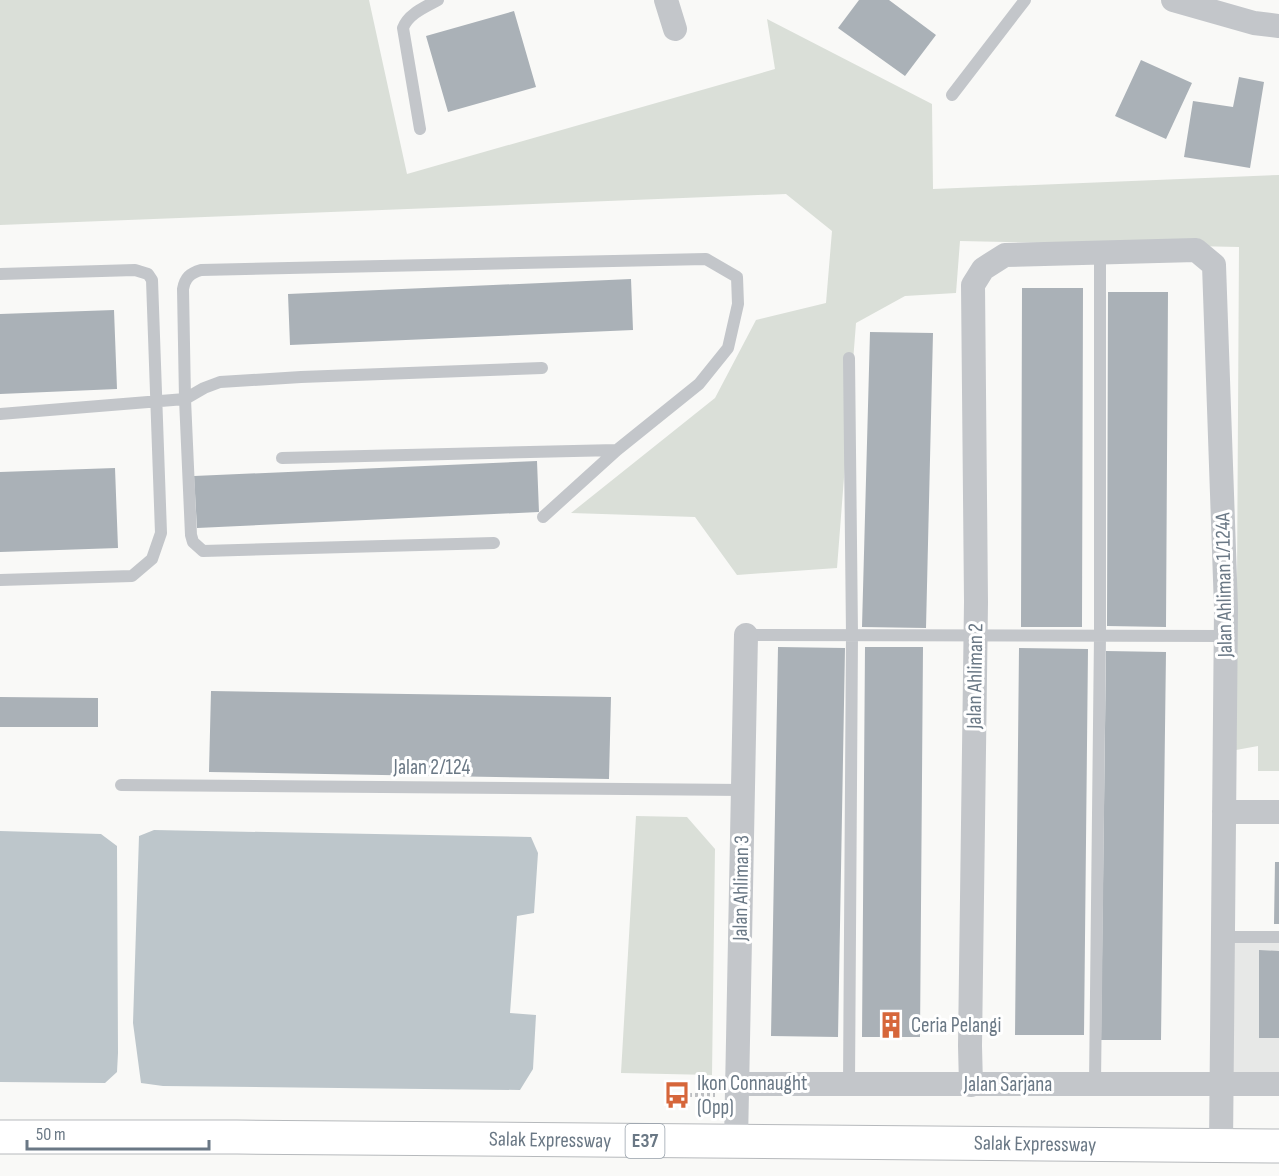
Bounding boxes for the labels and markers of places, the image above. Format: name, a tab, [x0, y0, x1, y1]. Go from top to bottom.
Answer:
building icon: Ceria Pelangi	[876, 1010, 906, 1040]
place label: Ceria Pelangi	[911, 1013, 1001, 1038]
place label: Ikon Connaught (Opp)	[697, 1071, 807, 1120]
bus stop icon: Ikon Connaught (Opp)	[662, 1080, 692, 1110]

